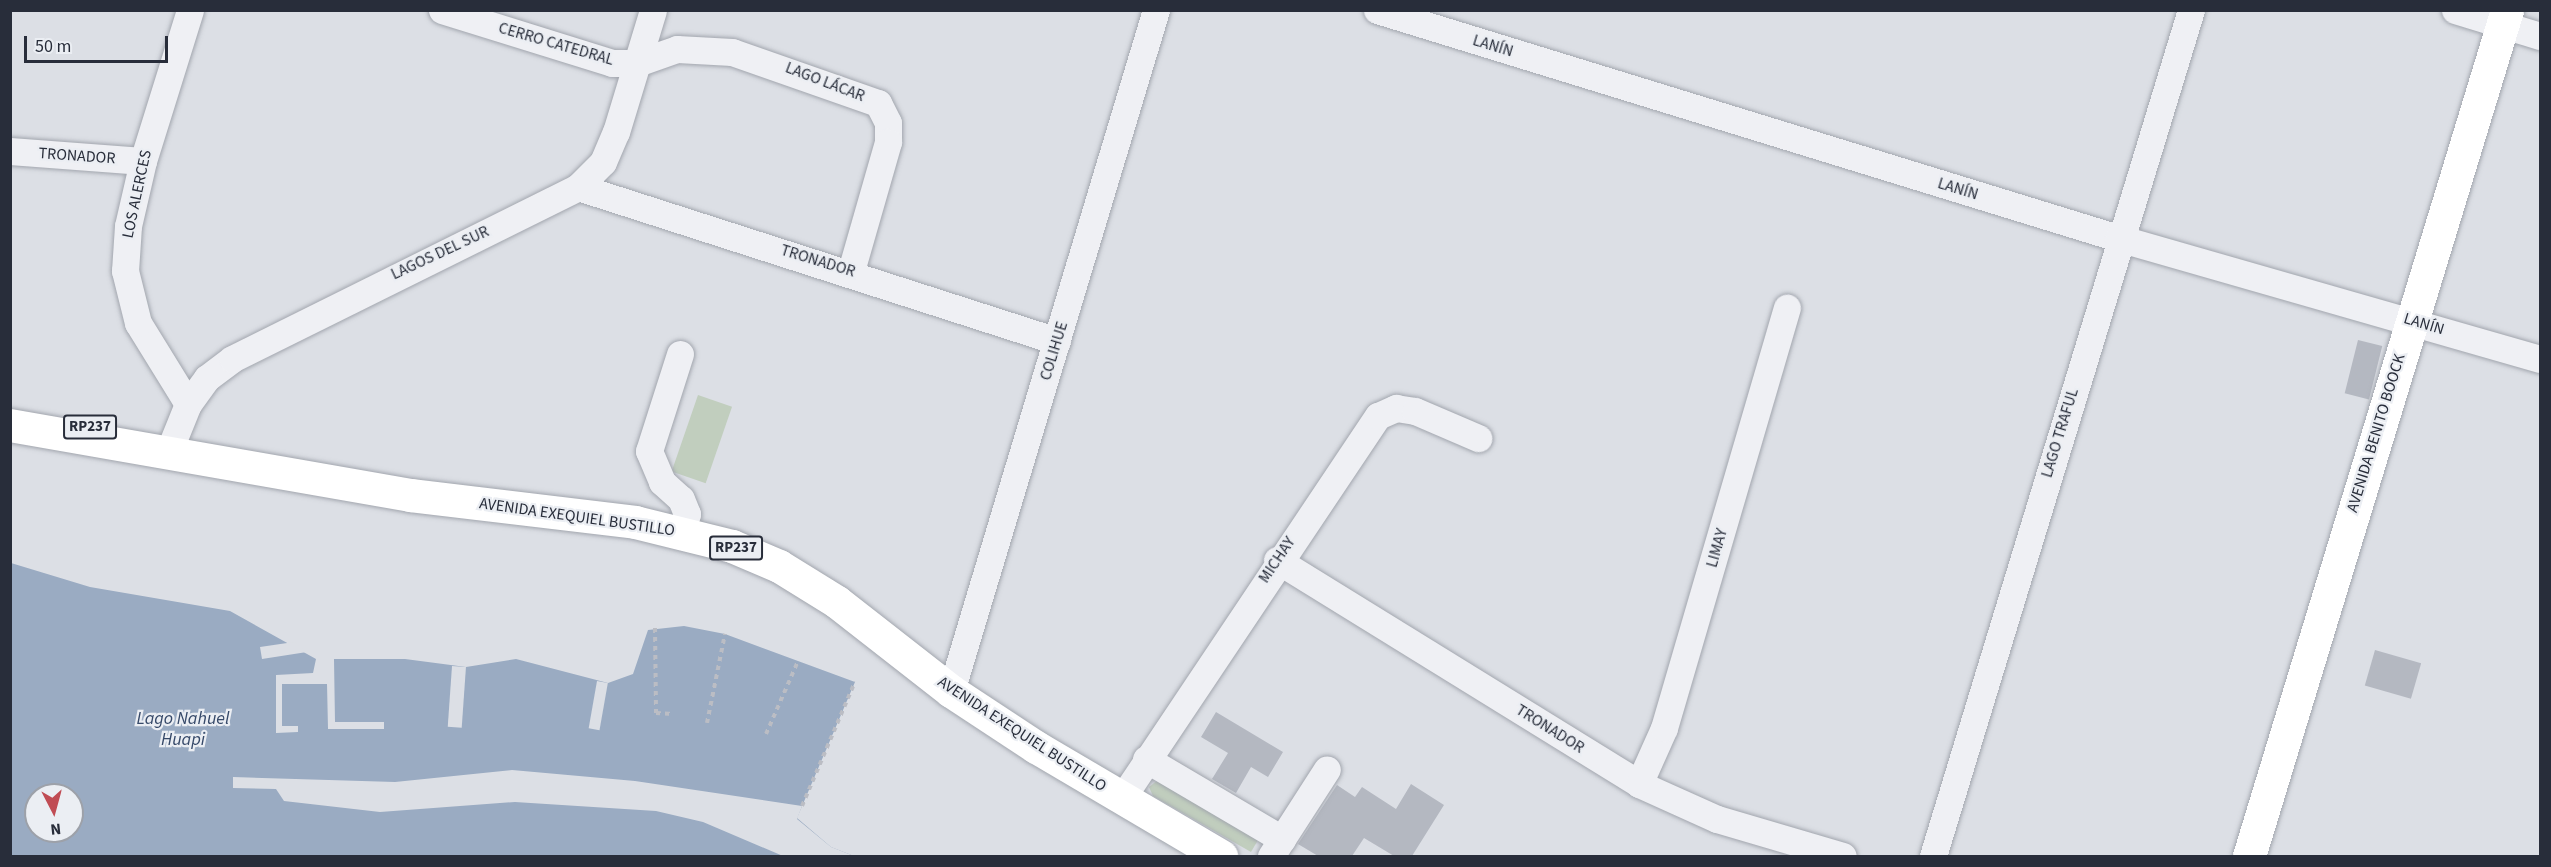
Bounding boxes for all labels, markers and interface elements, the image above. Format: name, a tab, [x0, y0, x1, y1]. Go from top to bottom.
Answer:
street label: CERRO CATEDRAL	[496, 18, 616, 70]
scale bar	[27, 24, 171, 62]
street label: LANÍN	[1470, 31, 1516, 61]
text: 50 m	[35, 34, 71, 59]
street label: LAGO LÁCAR	[783, 58, 867, 106]
street label: TRONADOR	[38, 144, 116, 168]
street label: LOS ALERCES	[118, 148, 156, 240]
street label: LANÍN	[1935, 174, 1981, 204]
street label: LAGOS DEL SUR	[388, 222, 492, 284]
street label: TRONADOR	[778, 241, 858, 281]
street label: LANÍN	[2401, 309, 2447, 339]
street label: COLIHUE	[1036, 319, 1072, 383]
street label: AVENIDA BENITO BOOCK	[2343, 351, 2409, 515]
street label: LAGO TRAFUL	[2037, 386, 2083, 480]
road number: RP237	[63, 415, 117, 439]
street label: AVENIDA EXEQUIEL BUSTILLO	[478, 494, 676, 540]
street label: LIMAY	[1702, 526, 1732, 570]
street label: MICHAY	[1255, 533, 1299, 587]
road number: RP237	[709, 536, 763, 560]
street label: AVENIDA EXEQUIEL BUSTILLO	[934, 672, 1110, 796]
street label: TRONADOR	[1512, 700, 1588, 758]
water label: Lago Nahuel Huapi	[137, 709, 229, 752]
north arrow	[24, 783, 84, 843]
text: N	[49, 817, 62, 840]

